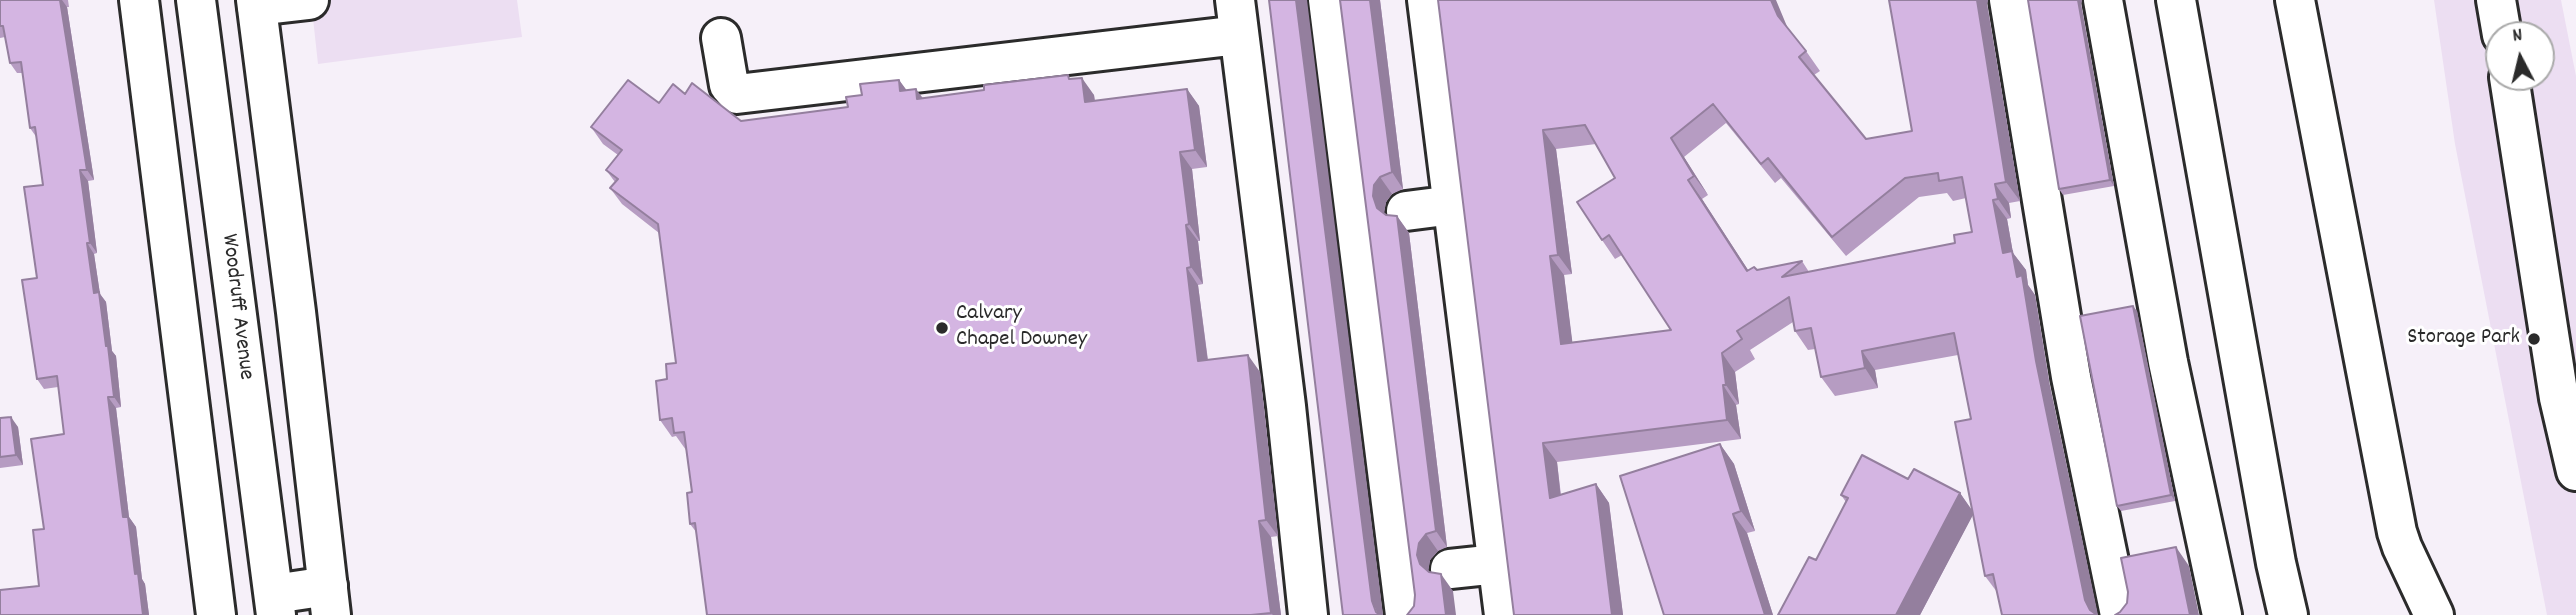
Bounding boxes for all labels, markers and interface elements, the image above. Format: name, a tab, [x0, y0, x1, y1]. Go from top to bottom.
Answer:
north arrow	[2485, 21, 2555, 91]
text: N	[2511, 23, 2524, 51]
street label: Woodruff Avenue	[213, 233, 259, 381]
place label: Calvary Chapel Downey	[956, 301, 1087, 355]
marker: Calvary Chapel Downey	[934, 320, 950, 336]
place label: Storage Park	[2407, 325, 2520, 353]
marker: Storage Park	[2526, 331, 2542, 347]

